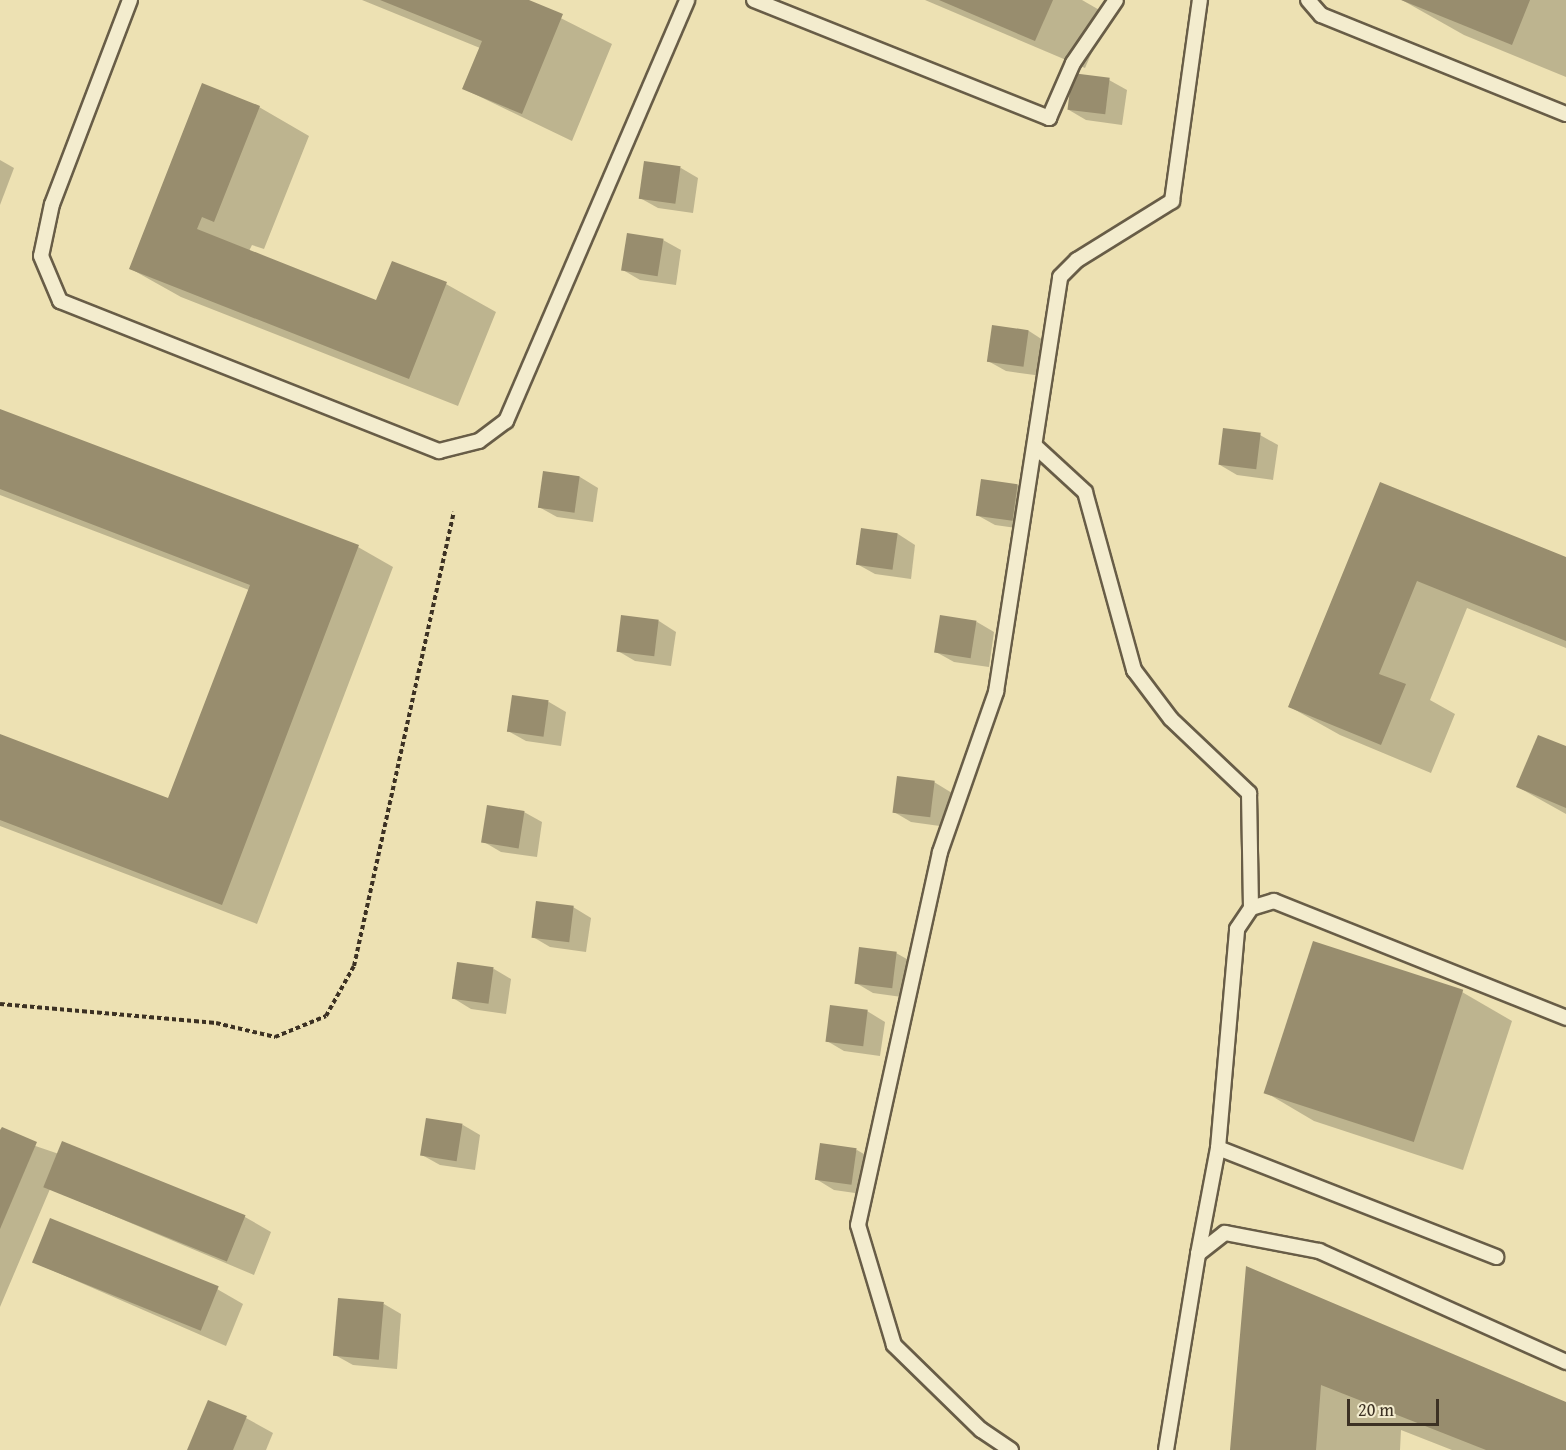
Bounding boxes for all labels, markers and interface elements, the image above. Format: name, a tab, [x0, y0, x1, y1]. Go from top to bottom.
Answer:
scale bar	[1350, 1387, 1442, 1425]
text: 20 m	[1358, 1396, 1394, 1423]

